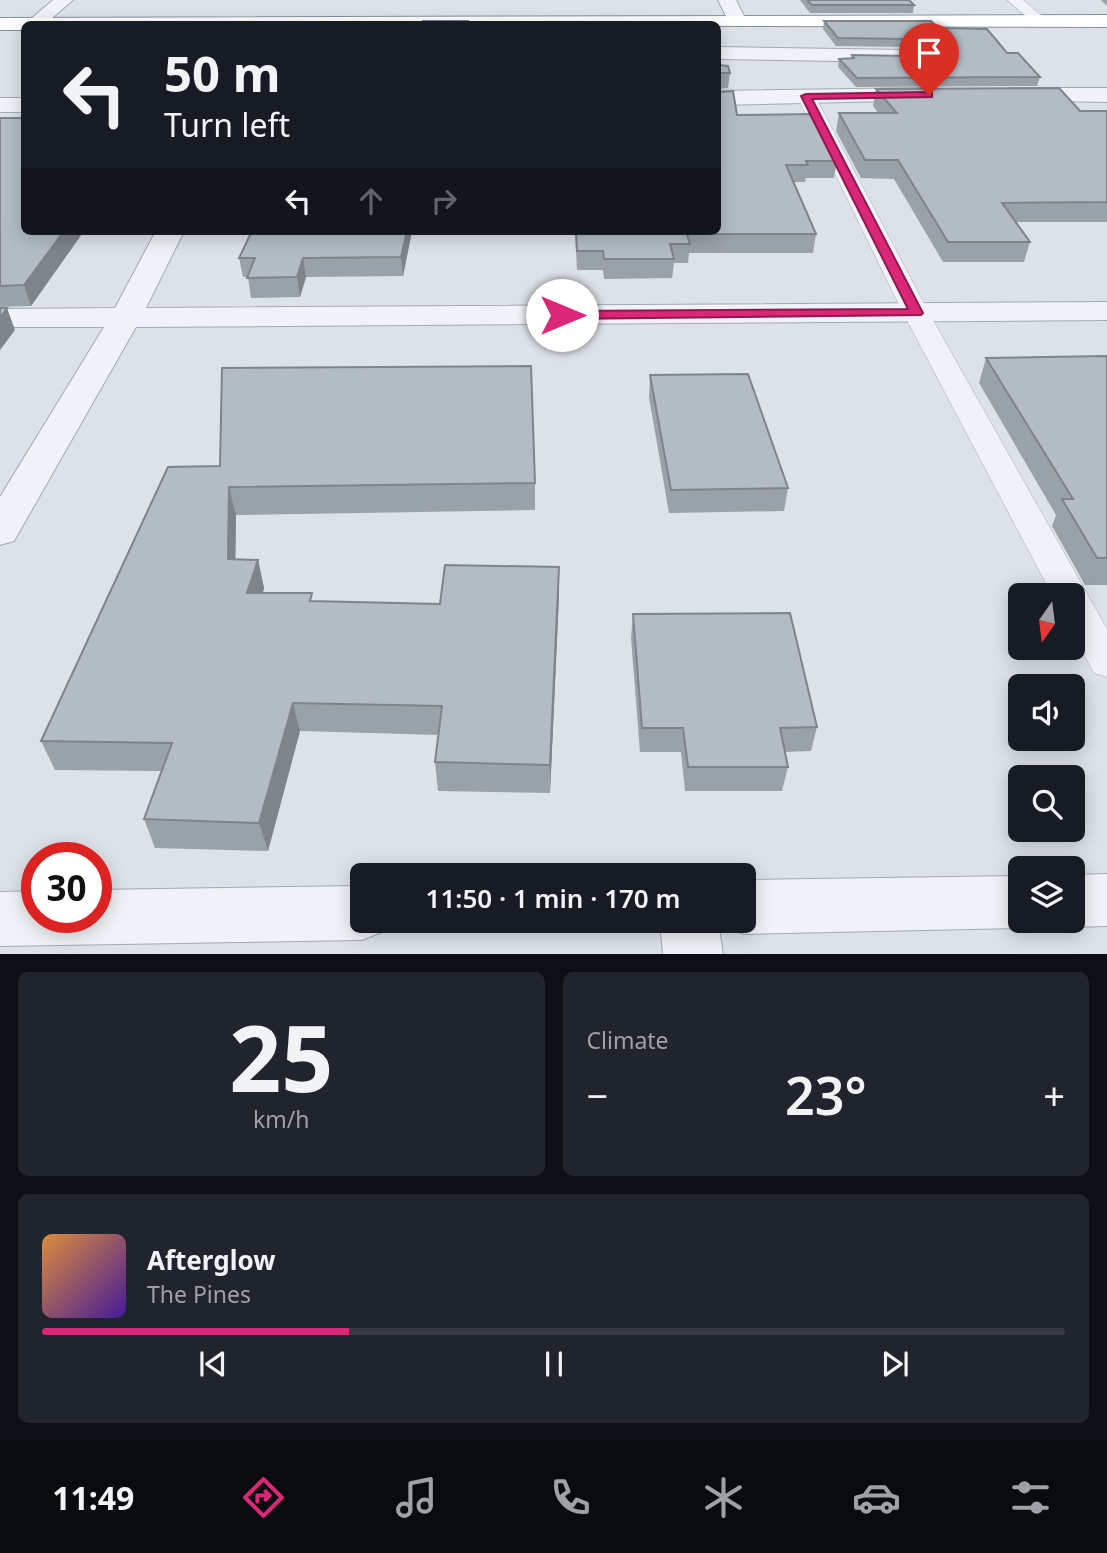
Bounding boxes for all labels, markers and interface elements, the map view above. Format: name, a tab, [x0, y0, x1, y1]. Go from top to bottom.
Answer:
pin	[899, 23, 959, 95]
icon: arrive	[910, 34, 948, 72]
text: 50 m	[164, 40, 281, 106]
icon: left	[49, 49, 140, 140]
text: Turn left	[164, 103, 290, 146]
icon: left	[279, 182, 317, 220]
icon: ahead	[352, 182, 390, 220]
icon: right	[425, 182, 463, 220]
position arrow	[525, 278, 599, 352]
north arrow	[1008, 583, 1085, 660]
map controls	[1008, 583, 1085, 933]
button: sound	[1008, 674, 1085, 751]
button: search	[1008, 765, 1085, 842]
speed limit sign: 30	[21, 842, 112, 933]
button: layers	[1008, 856, 1085, 933]
text: 11:50 · 1 min · 170 m	[426, 880, 680, 916]
text: 25	[229, 995, 333, 1119]
text: Climate	[587, 1024, 669, 1056]
text: 23°	[785, 1059, 867, 1130]
text: −	[587, 1069, 608, 1121]
text: +	[1043, 1069, 1065, 1121]
text: km/h	[253, 1103, 310, 1135]
text: Afterglow	[147, 1242, 275, 1278]
text: The Pines	[147, 1278, 251, 1310]
icon: previous	[194, 1345, 232, 1383]
icon: pause	[535, 1345, 573, 1383]
icon: next	[876, 1345, 914, 1383]
icon: directions	[239, 1473, 288, 1522]
icon: music	[392, 1473, 441, 1522]
icon: phone	[546, 1473, 595, 1522]
icon: climate	[699, 1473, 748, 1522]
icon: car	[852, 1473, 901, 1522]
icon: filters	[1006, 1473, 1055, 1522]
text: 11:49	[52, 1476, 134, 1519]

